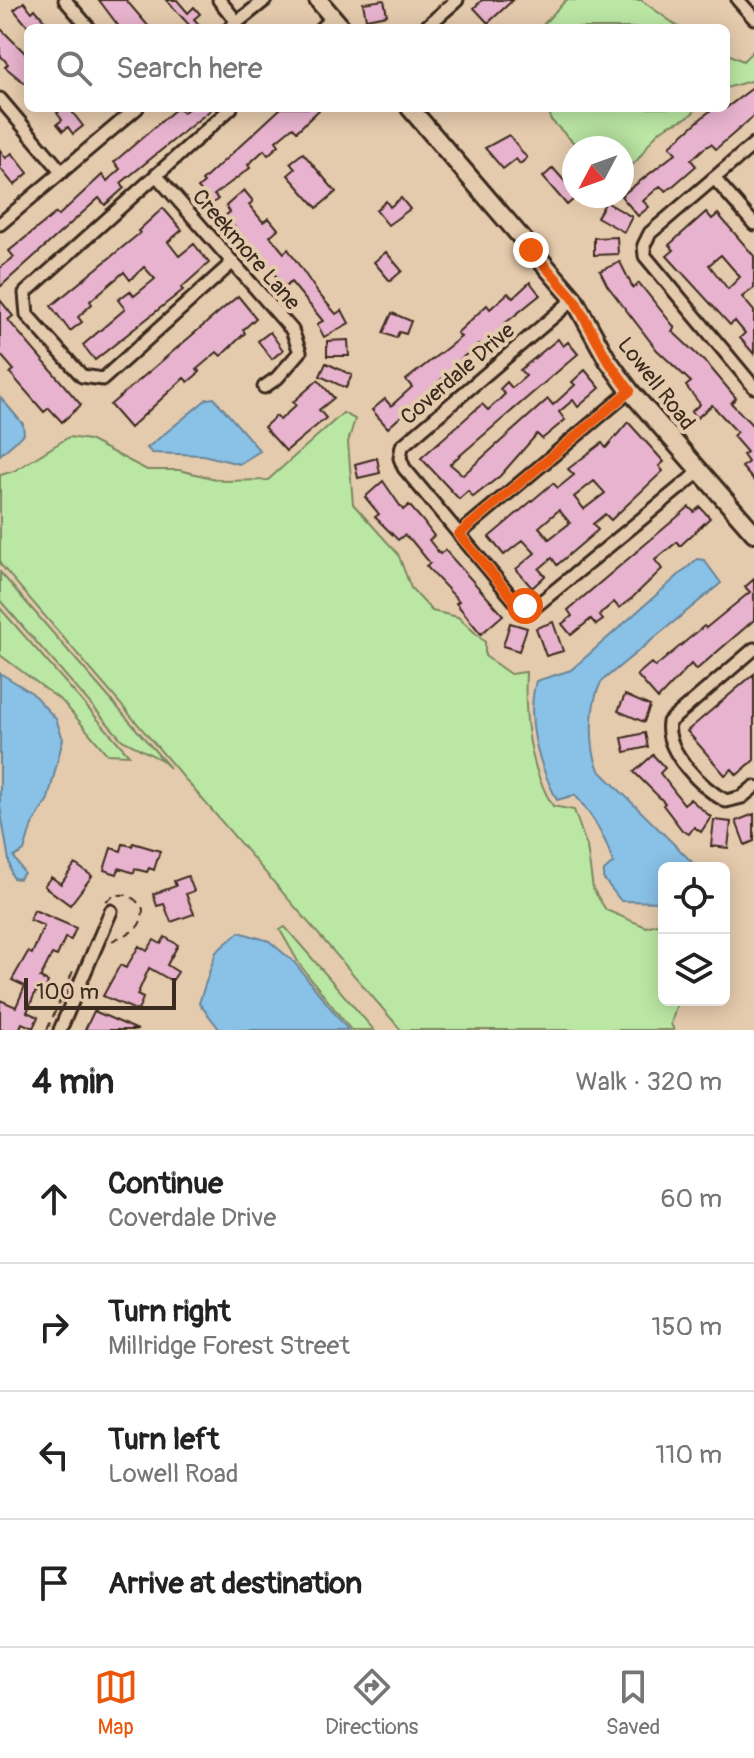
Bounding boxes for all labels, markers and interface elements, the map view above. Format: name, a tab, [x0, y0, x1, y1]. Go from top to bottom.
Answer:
search box	[24, 24, 730, 112]
icon: search	[52, 46, 96, 90]
text: Search here	[116, 50, 263, 87]
north arrow	[562, 136, 634, 208]
street label: Creekmore Lane	[186, 183, 307, 316]
route end	[513, 232, 549, 268]
street label: Coverdale Drive	[395, 316, 521, 431]
street label: Lowell Road	[611, 331, 701, 436]
route start	[507, 588, 543, 624]
map controls	[658, 862, 730, 1006]
button: locate	[658, 862, 730, 934]
button: layers	[658, 934, 730, 1006]
scale bar	[24, 974, 176, 1010]
text: 100 m	[36, 978, 99, 1006]
text: 4 min	[32, 1061, 114, 1104]
text: Walk · 320 m	[575, 1066, 722, 1098]
text: Continue	[108, 1165, 223, 1202]
icon: ahead	[32, 1177, 76, 1221]
text: 60 m	[660, 1183, 722, 1215]
text: Coverdale Drive	[108, 1202, 276, 1234]
text: Turn right	[108, 1293, 231, 1330]
icon: right	[32, 1305, 76, 1349]
text: 150 m	[651, 1311, 722, 1343]
text: Millridge Forest Street	[108, 1330, 350, 1362]
text: Turn left	[108, 1421, 219, 1458]
icon: left	[32, 1433, 76, 1477]
text: 110 m	[655, 1439, 722, 1471]
text: Lowell Road	[108, 1458, 239, 1490]
icon: arrive	[32, 1561, 76, 1605]
text: Arrive at destination	[108, 1565, 362, 1602]
tab: Map	[94, 1665, 138, 1741]
tab: Directions	[325, 1665, 418, 1741]
tab: Saved	[606, 1665, 660, 1741]

